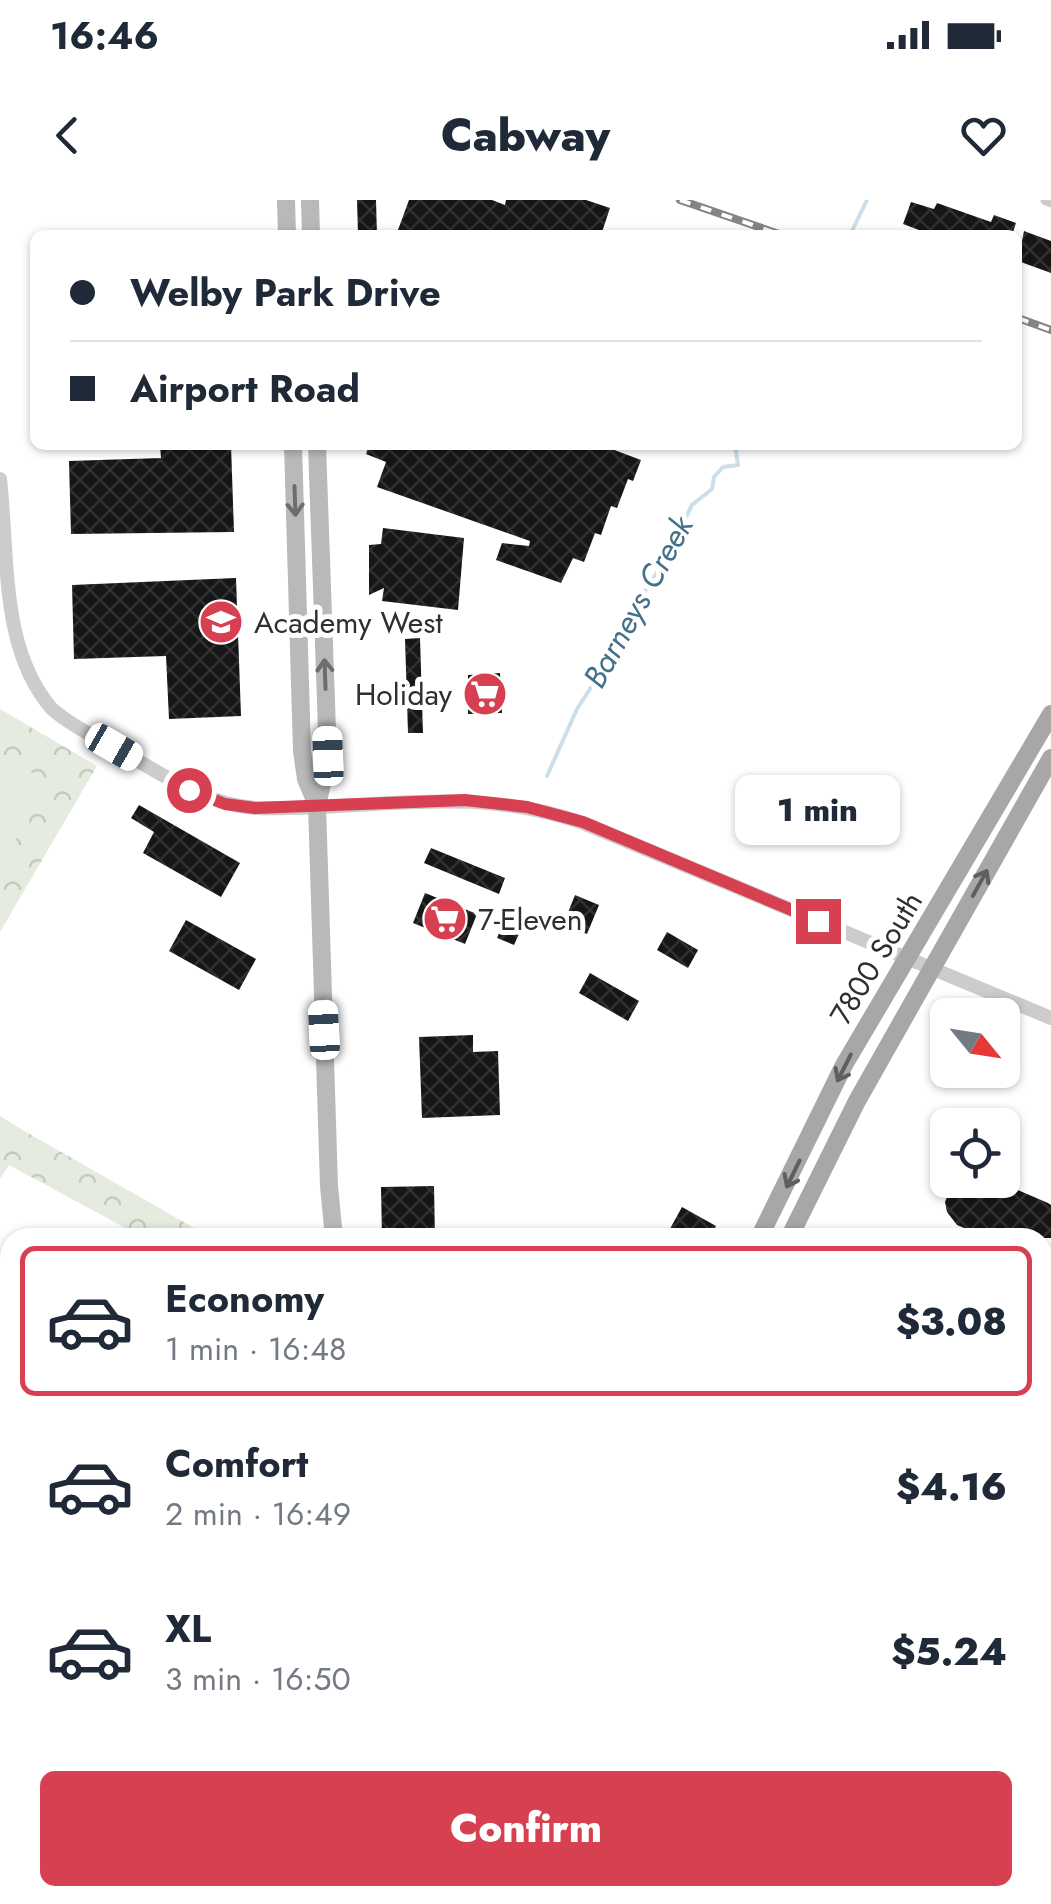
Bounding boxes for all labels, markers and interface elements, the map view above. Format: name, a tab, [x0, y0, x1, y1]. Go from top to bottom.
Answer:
text: 16:46	[50, 8, 159, 63]
text: Cabway	[441, 103, 610, 168]
icon: back	[40, 108, 95, 163]
icon: heart	[956, 108, 1011, 163]
text: Welby Park Drive	[130, 265, 441, 320]
text: Airport Road	[130, 361, 360, 416]
one-way arrow	[285, 484, 304, 516]
water label: Barneys Creek	[572, 506, 705, 696]
school or university icon: Academy West	[198, 599, 244, 645]
place label: Academy West	[254, 601, 443, 644]
one-way arrow	[316, 658, 335, 690]
supermarket icon: Holiday	[462, 671, 508, 717]
place label: Holiday	[355, 673, 453, 716]
car	[81, 719, 147, 775]
car	[312, 725, 344, 787]
route start	[167, 768, 212, 813]
callout: 1 min	[736, 776, 900, 846]
text: 1 min	[777, 787, 858, 833]
one-way arrow	[971, 869, 991, 898]
street label: 7800 South	[819, 883, 933, 1033]
supermarket icon: 7-Eleven	[422, 896, 468, 942]
place label: 7-Eleven	[478, 898, 582, 941]
route end	[796, 899, 841, 944]
north arrow	[930, 998, 1020, 1088]
map controls	[930, 998, 1020, 1198]
car	[307, 999, 341, 1061]
one-way arrow	[834, 1052, 853, 1082]
button: locate	[930, 1108, 1020, 1198]
one-way arrow	[782, 1159, 801, 1189]
text: Economy	[165, 1271, 324, 1326]
icon: car	[45, 1276, 135, 1366]
text: $3.08	[896, 1294, 1007, 1349]
text: 1 min · 16:48	[165, 1326, 346, 1372]
text: Comfort	[165, 1436, 308, 1491]
icon: car	[45, 1441, 135, 1531]
text: $4.16	[896, 1459, 1007, 1514]
text: 2 min · 16:49	[165, 1491, 351, 1537]
text: XL	[165, 1601, 211, 1656]
icon: car	[45, 1606, 135, 1696]
text: $5.24	[891, 1624, 1007, 1679]
text: 3 min · 16:50	[165, 1656, 351, 1702]
button: Confirm	[40, 1771, 1012, 1886]

